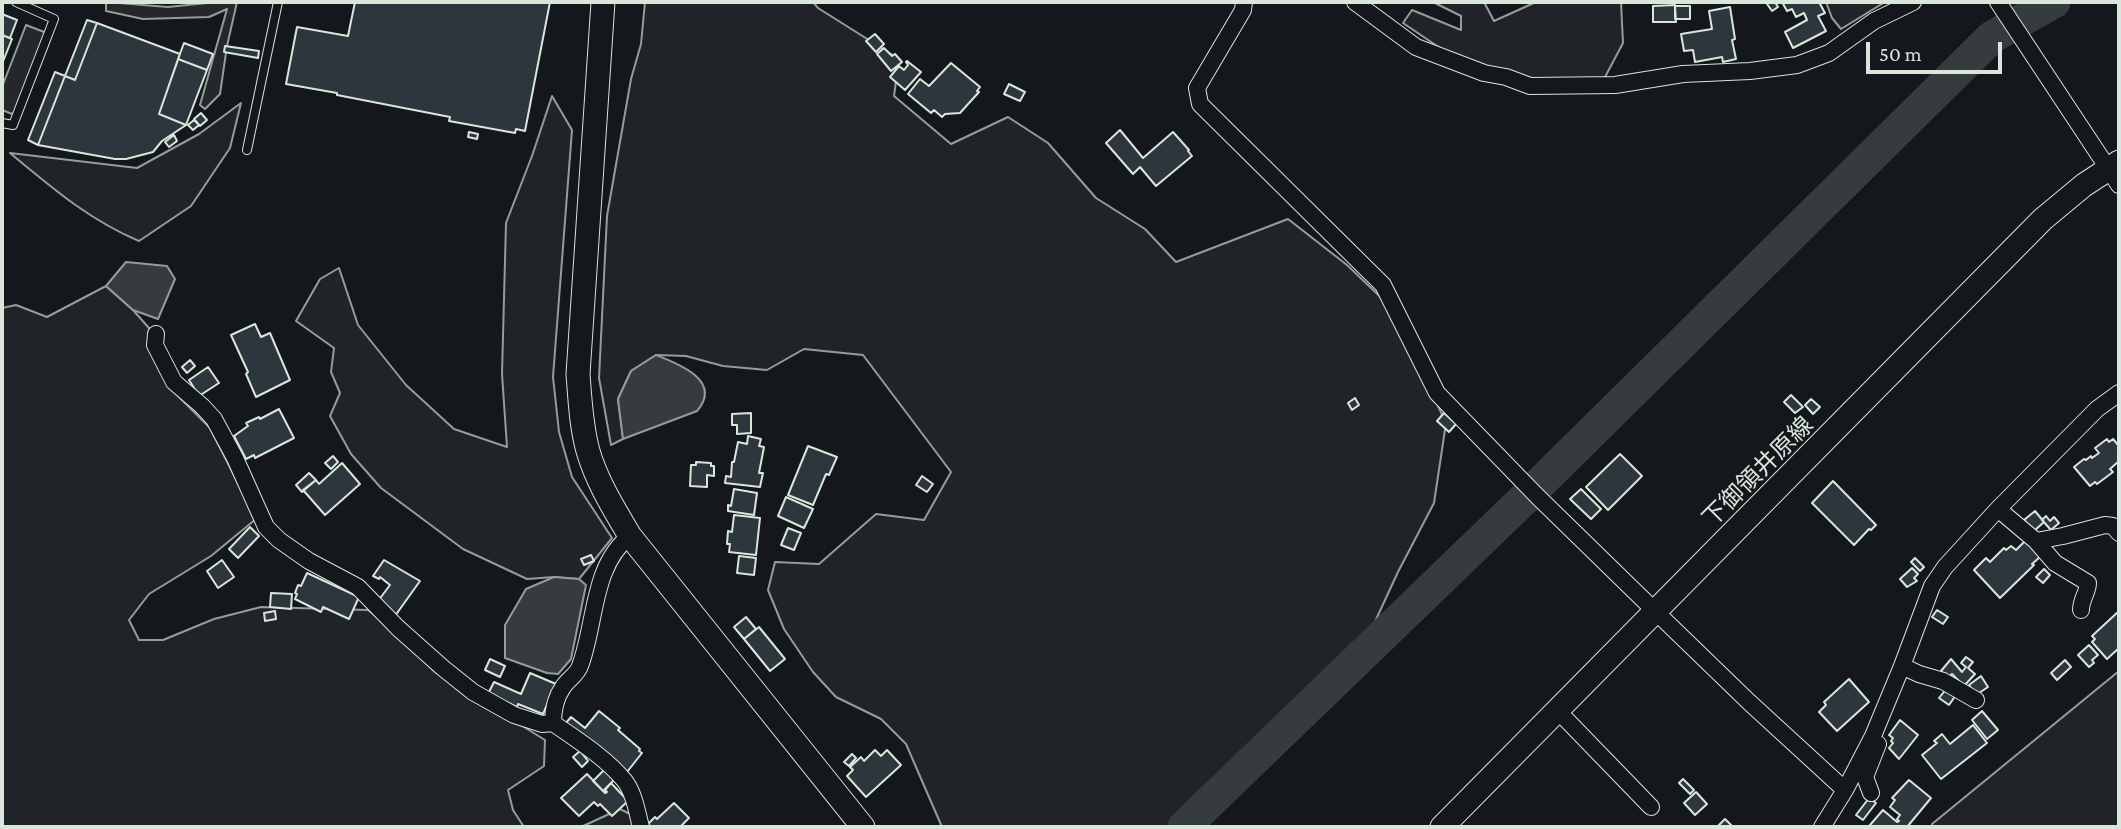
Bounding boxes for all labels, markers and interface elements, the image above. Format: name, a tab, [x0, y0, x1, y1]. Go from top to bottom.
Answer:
scale bar	[1869, 28, 2006, 72]
text: 50 m	[1879, 42, 1922, 66]
street label: 下御領井原線	[1697, 411, 1819, 533]

